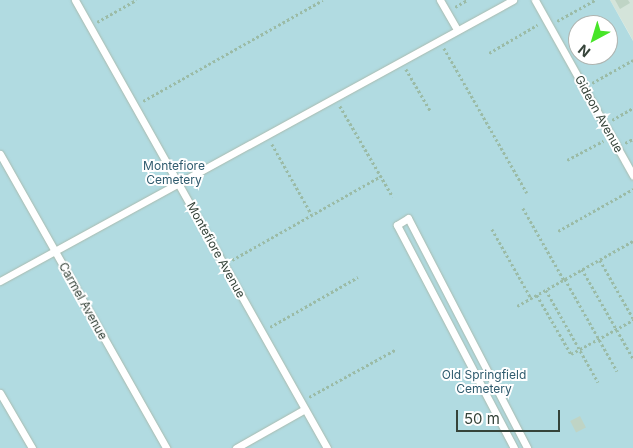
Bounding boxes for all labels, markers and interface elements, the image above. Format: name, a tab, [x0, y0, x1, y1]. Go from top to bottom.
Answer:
north arrow	[568, 15, 618, 65]
text: N	[574, 41, 593, 61]
street label: Gideon Avenue	[572, 73, 626, 155]
park label: Montefiore Cemetery	[143, 159, 205, 187]
street label: Montefiore Avenue	[184, 200, 248, 300]
street label: Carmel Avenue	[56, 260, 110, 342]
park label: Old Springfield Cemetery	[442, 368, 526, 396]
scale bar	[458, 400, 562, 432]
text: 50 m	[464, 409, 500, 428]

